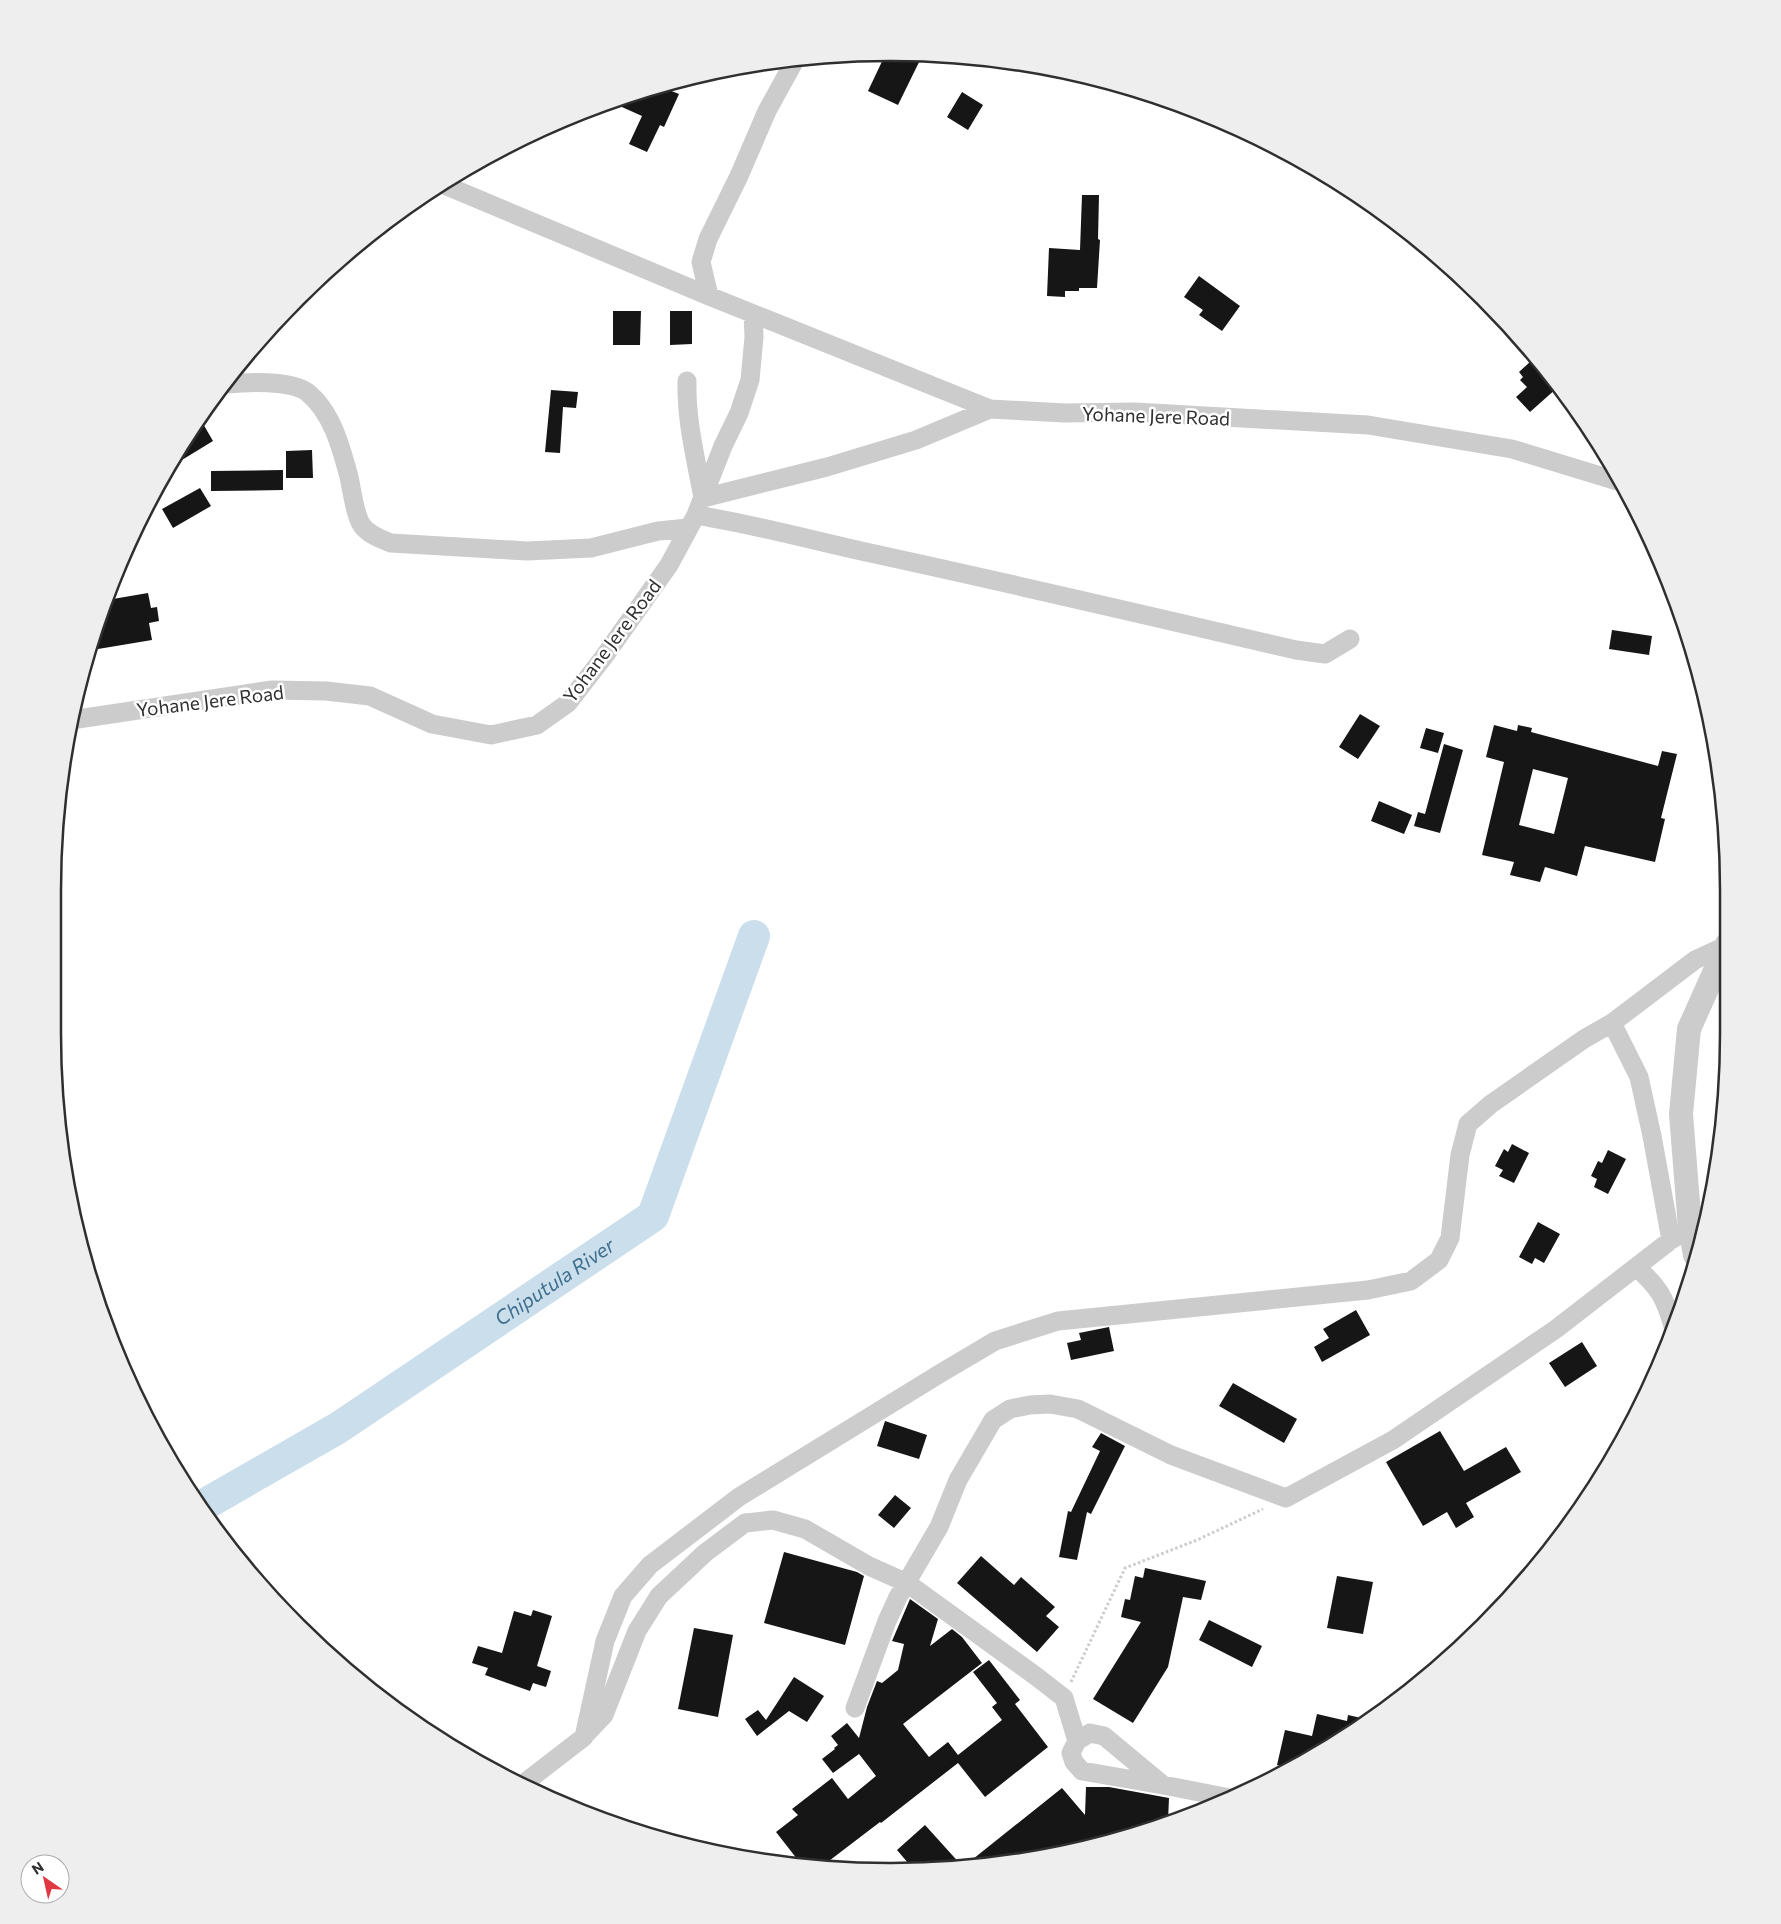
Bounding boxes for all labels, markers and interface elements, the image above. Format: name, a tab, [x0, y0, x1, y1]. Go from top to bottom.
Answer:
street label: Yohane Jere Road	[1082, 401, 1230, 430]
street label: Yohane Jere Road	[558, 575, 665, 707]
street label: Yohane Jere Road	[135, 680, 285, 721]
water label: Chiputula River	[490, 1232, 619, 1330]
north arrow	[20, 1854, 70, 1904]
text: N	[28, 1858, 47, 1878]

